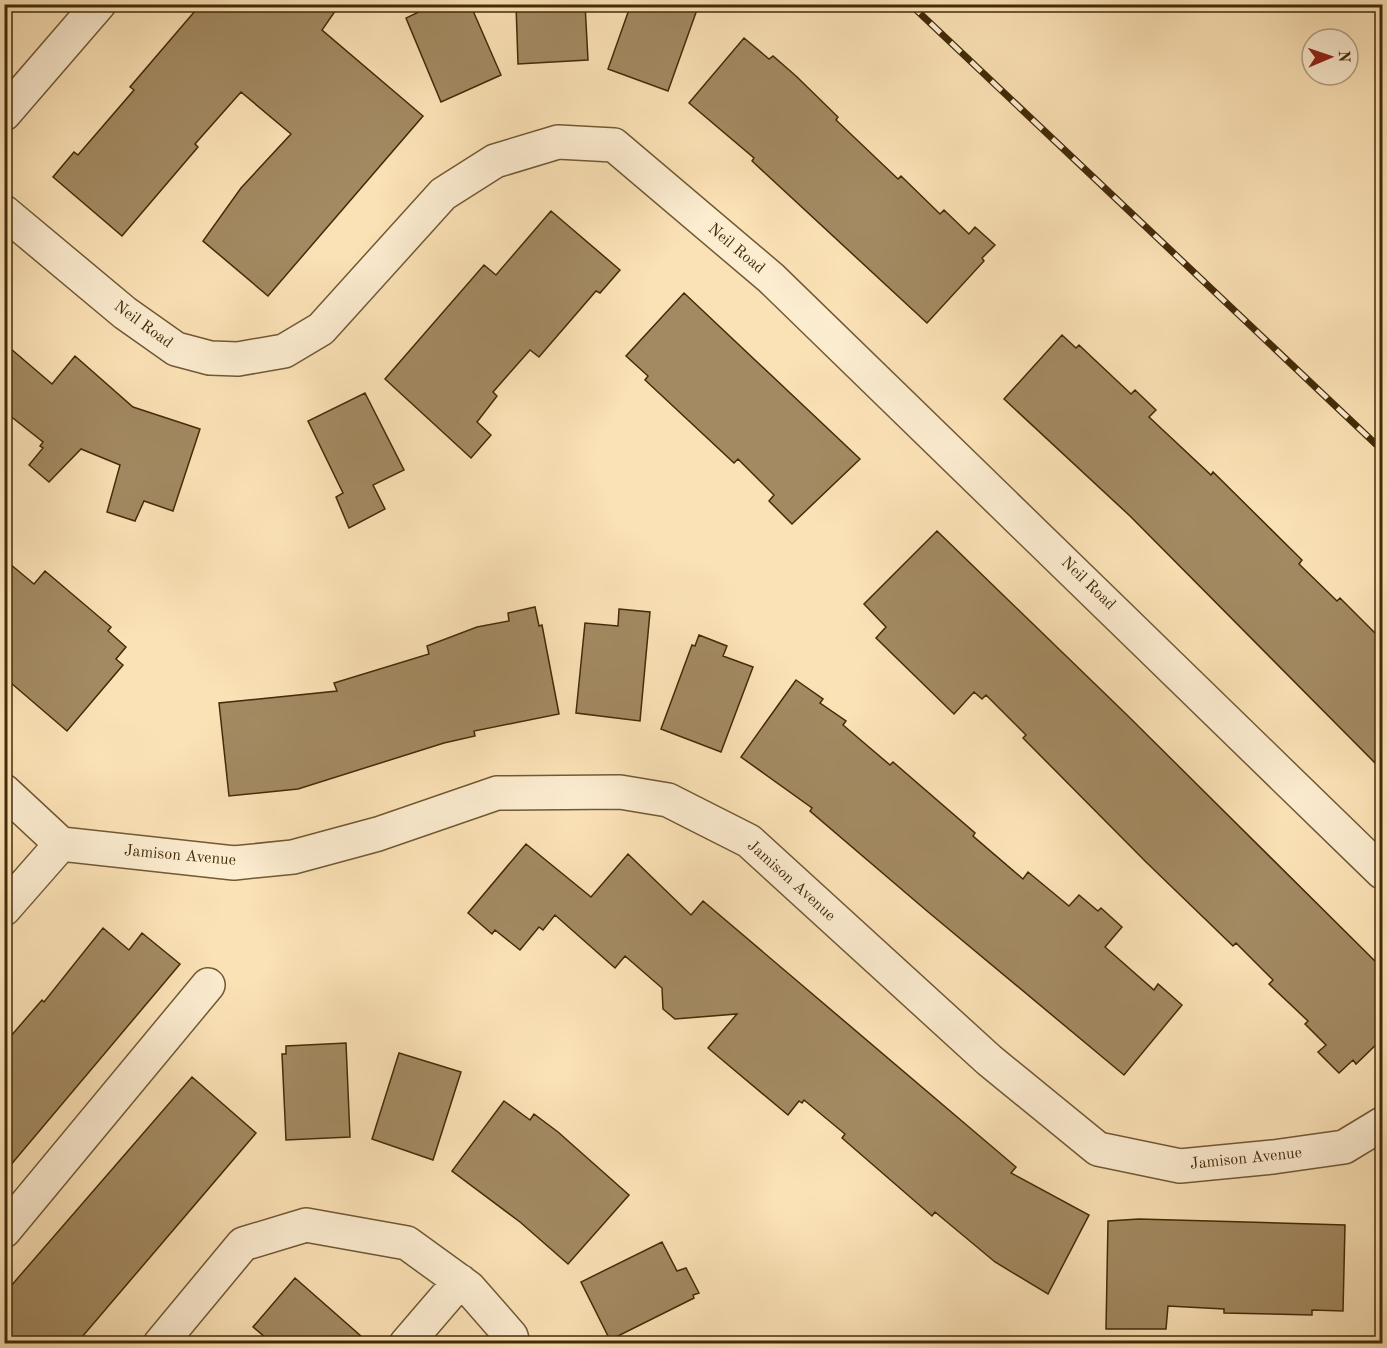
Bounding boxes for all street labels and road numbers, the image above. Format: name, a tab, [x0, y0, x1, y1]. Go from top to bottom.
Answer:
street label: Neil Road	[705, 221, 767, 277]
street label: Neil Road	[111, 298, 175, 352]
street label: Neil Road	[1058, 554, 1118, 614]
street label: Jamison Avenue	[744, 837, 838, 925]
street label: Jamison Avenue	[123, 843, 237, 869]
street label: Jamison Avenue	[1189, 1145, 1303, 1173]

